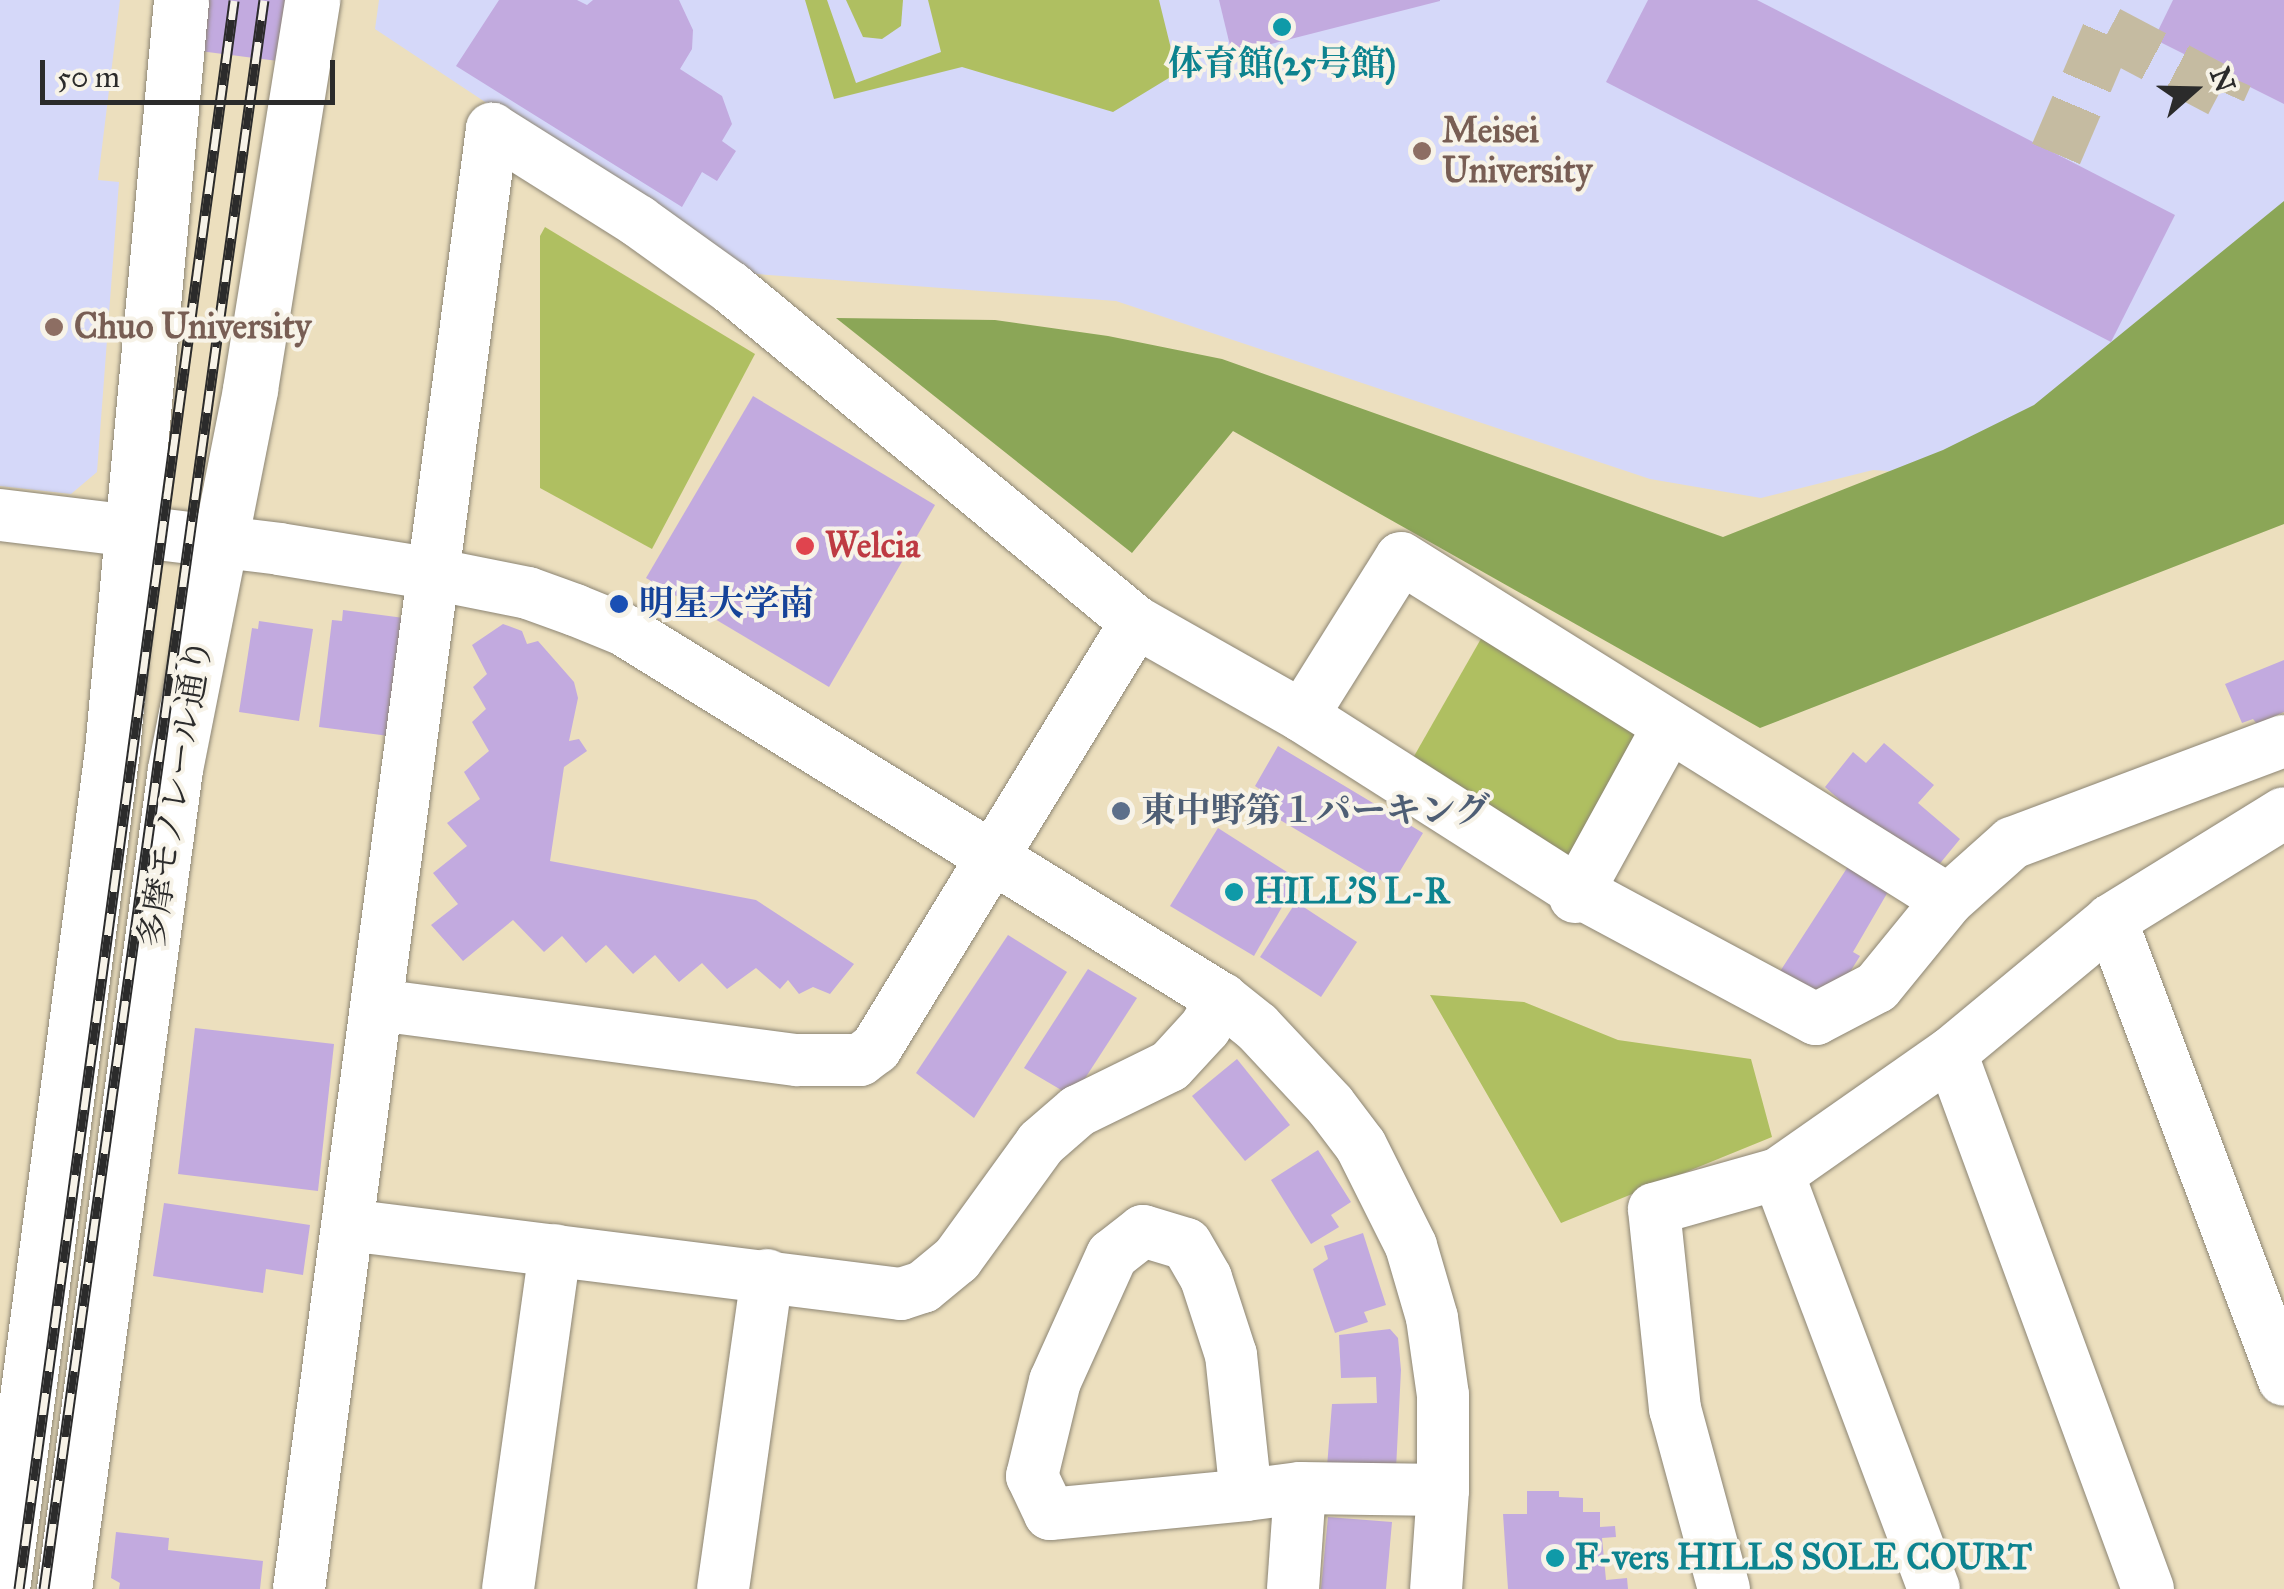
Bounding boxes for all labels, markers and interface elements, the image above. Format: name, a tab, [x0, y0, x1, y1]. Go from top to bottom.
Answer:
marker: 体育館(25号館)	[1271, 16, 1293, 38]
scale bar	[45, 40, 340, 102]
north arrow	[2144, 40, 2244, 140]
place label: 体育館(25号館)	[1168, 43, 1396, 85]
text: 50 m	[57, 59, 120, 95]
text: N	[2202, 62, 2243, 97]
place label: Meisei University	[1442, 110, 1592, 192]
marker: Meisei University	[1411, 140, 1433, 162]
place label: Chuo University	[74, 306, 311, 348]
marker: Chuo University	[43, 316, 65, 338]
place label: Welcia	[825, 525, 920, 567]
marker: Welcia	[794, 535, 816, 557]
place label: 明星大学南	[639, 583, 814, 625]
marker: 明星大学南	[608, 593, 630, 615]
street label: 多摩モノレール通り	[131, 634, 221, 952]
place label: 東中野第１パーキング	[1141, 790, 1491, 832]
marker: 東中野第１パーキング	[1110, 800, 1132, 822]
place label: HILL'S L-R	[1254, 871, 1449, 913]
marker: HILL'S L-R	[1223, 881, 1245, 903]
place label: F-vers HILLS SOLE COURT	[1575, 1537, 2032, 1579]
marker: F-vers HILLS SOLE COURT	[1544, 1547, 1566, 1569]

